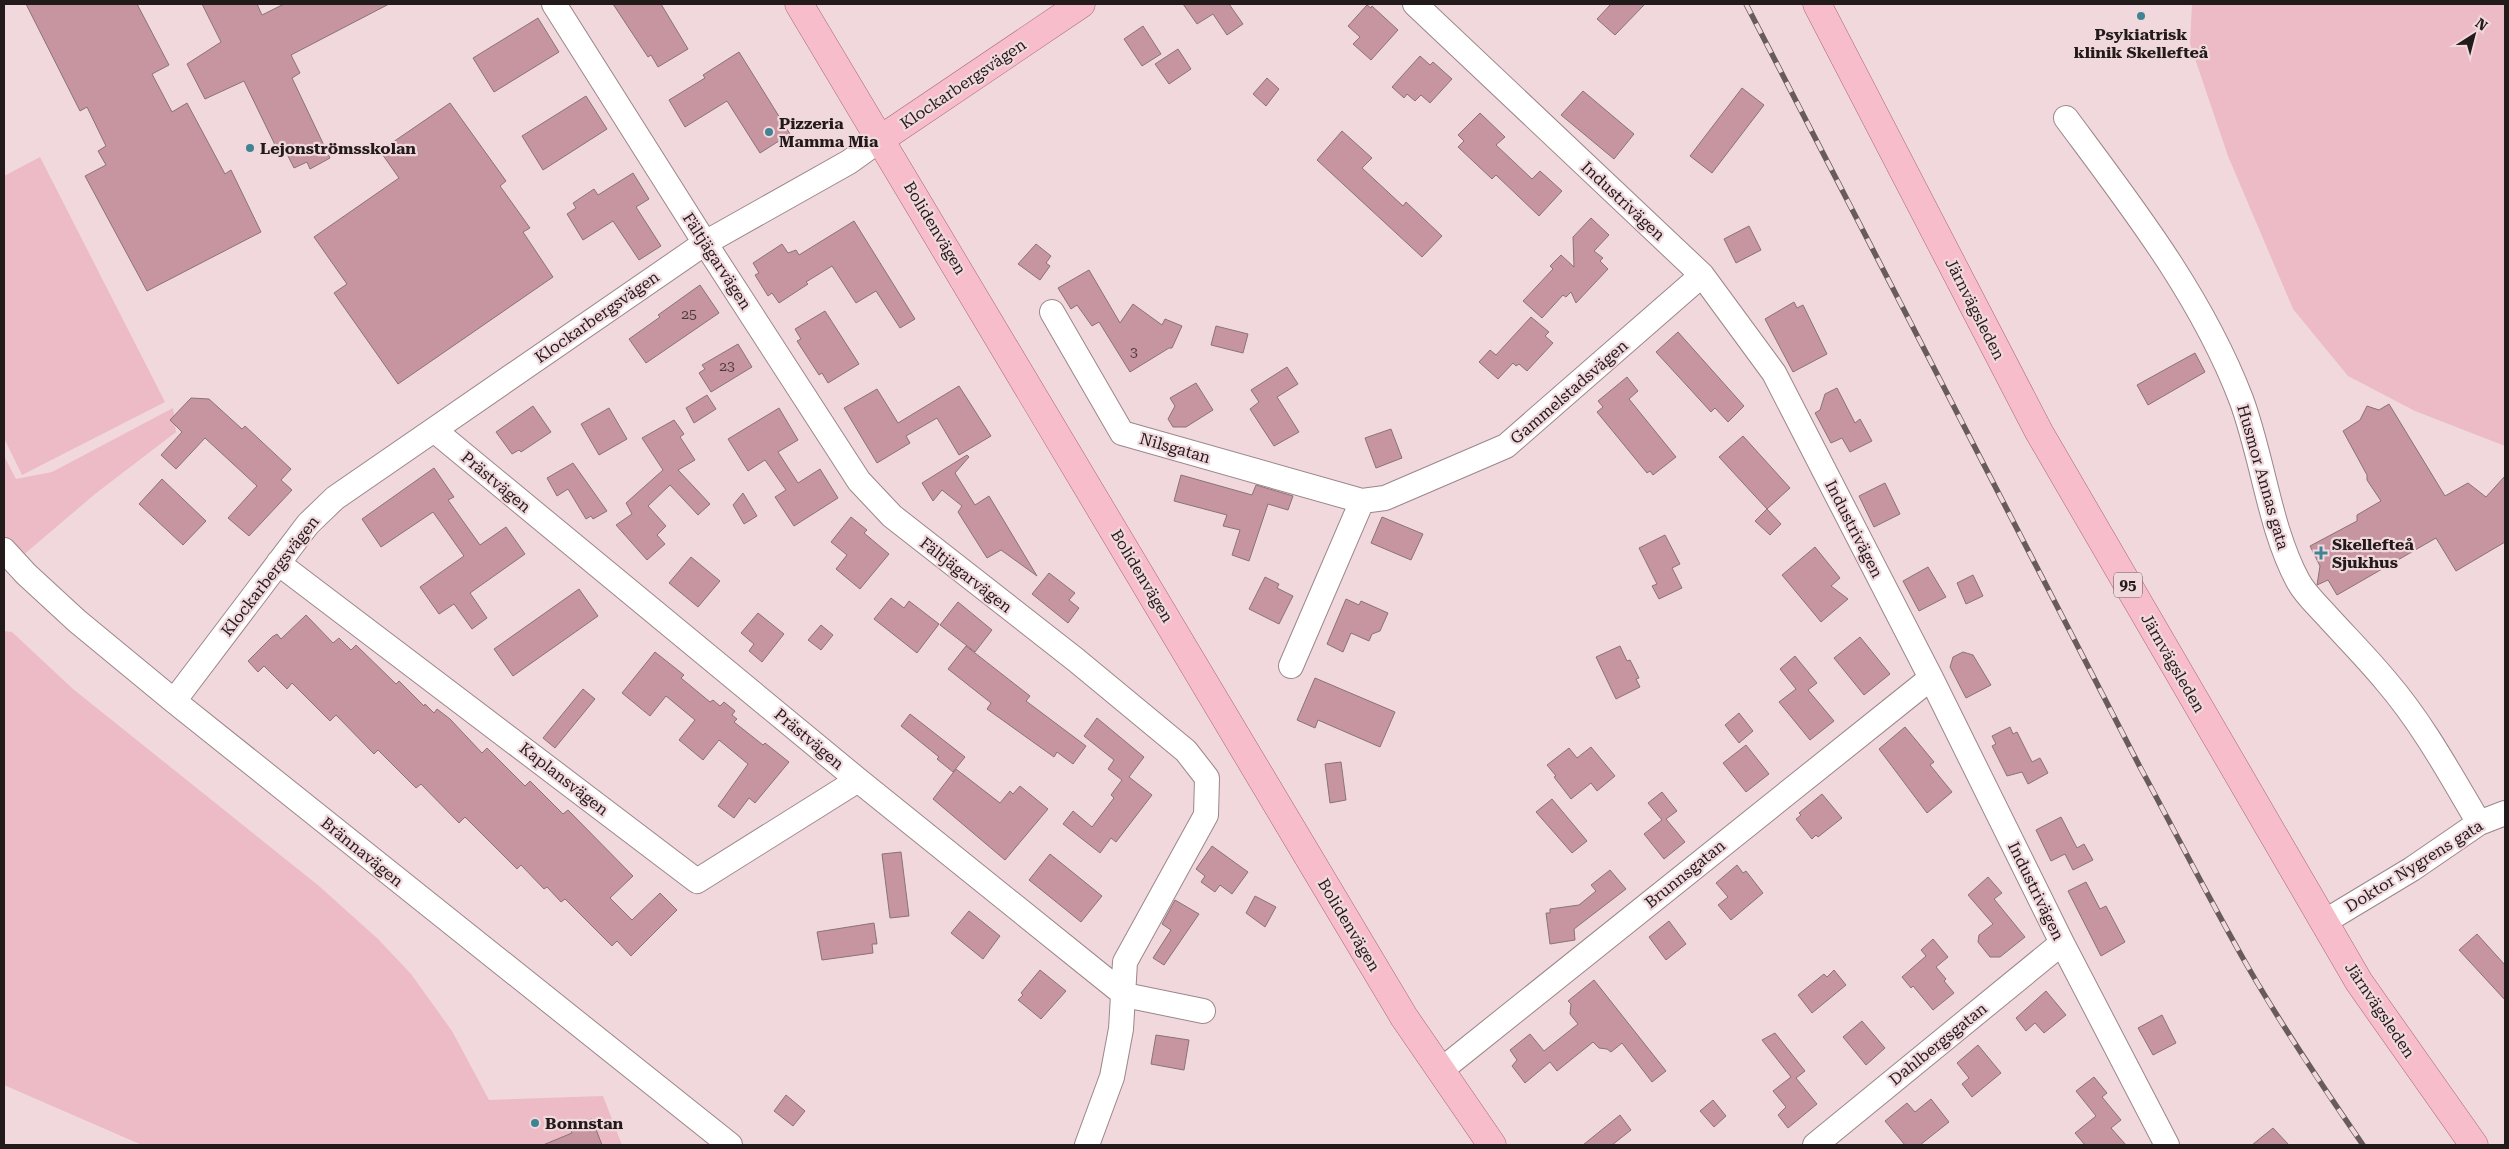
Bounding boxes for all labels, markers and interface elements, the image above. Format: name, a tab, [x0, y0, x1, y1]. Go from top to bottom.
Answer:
marker: Psykiatrisk klinik Skellefteå	[2135, 10, 2147, 22]
north arrow	[2449, 10, 2499, 60]
text: N	[2473, 15, 2491, 34]
place label: Psykiatrisk klinik Skellefteå	[2074, 25, 2209, 62]
street label: Klockarbergsvägen	[897, 35, 1029, 133]
place label: Pizzeria Mamma Mia	[779, 114, 879, 151]
marker: Pizzeria Mamma Mia	[763, 126, 775, 138]
place label: Lejonströmsskolan	[260, 139, 416, 158]
marker: Lejonströmsskolan	[244, 142, 256, 154]
street label: Industrivägen	[1577, 157, 1669, 245]
street label: Bolidenvägen	[900, 178, 970, 278]
street label: Fältjägarvägen	[679, 209, 755, 313]
street label: Järnvägsleden	[1941, 255, 2009, 363]
street label: Klockarbergsvägen	[531, 267, 663, 367]
house number: 25	[681, 306, 697, 322]
street label: Gammelstadsvägen	[1506, 336, 1632, 448]
house number: 3	[1130, 344, 1138, 360]
house number: 23	[719, 358, 735, 374]
street label: Husmor Annas gata	[2233, 402, 2293, 552]
street label: Nilsgatan	[1137, 429, 1213, 467]
street label: Prästvägen	[458, 448, 534, 516]
street label: Industrivägen	[1821, 477, 1887, 581]
street label: Klockarbergsvägen	[217, 512, 323, 640]
street label: Bolidenvägen	[1107, 526, 1177, 626]
street label: Fältjägarvägen	[916, 533, 1016, 617]
place label: Skellefteå Sjukhus	[2332, 535, 2414, 572]
marker: Skellefteå Sjukhus	[2314, 546, 2328, 560]
road number: 95	[2114, 572, 2142, 598]
street label: Järnvägsleden	[2137, 610, 2209, 716]
street label: Prästvägen	[771, 705, 847, 773]
street label: Kaplansvägen	[516, 738, 612, 820]
street label: Brännavägen	[317, 813, 407, 891]
street label: Doktor Nygrens gata	[2342, 816, 2487, 916]
street label: Brunnsgatan	[1641, 836, 1729, 912]
street label: Industrivägen	[2004, 839, 2068, 943]
street label: Bolidenvägen	[1314, 875, 1384, 975]
street label: Järnvägsleden	[2341, 958, 2419, 1062]
street label: Dahlbergsgatan	[1885, 999, 1991, 1089]
place label: Bonnstan	[545, 1114, 624, 1133]
marker: Bonnstan	[529, 1117, 541, 1129]

